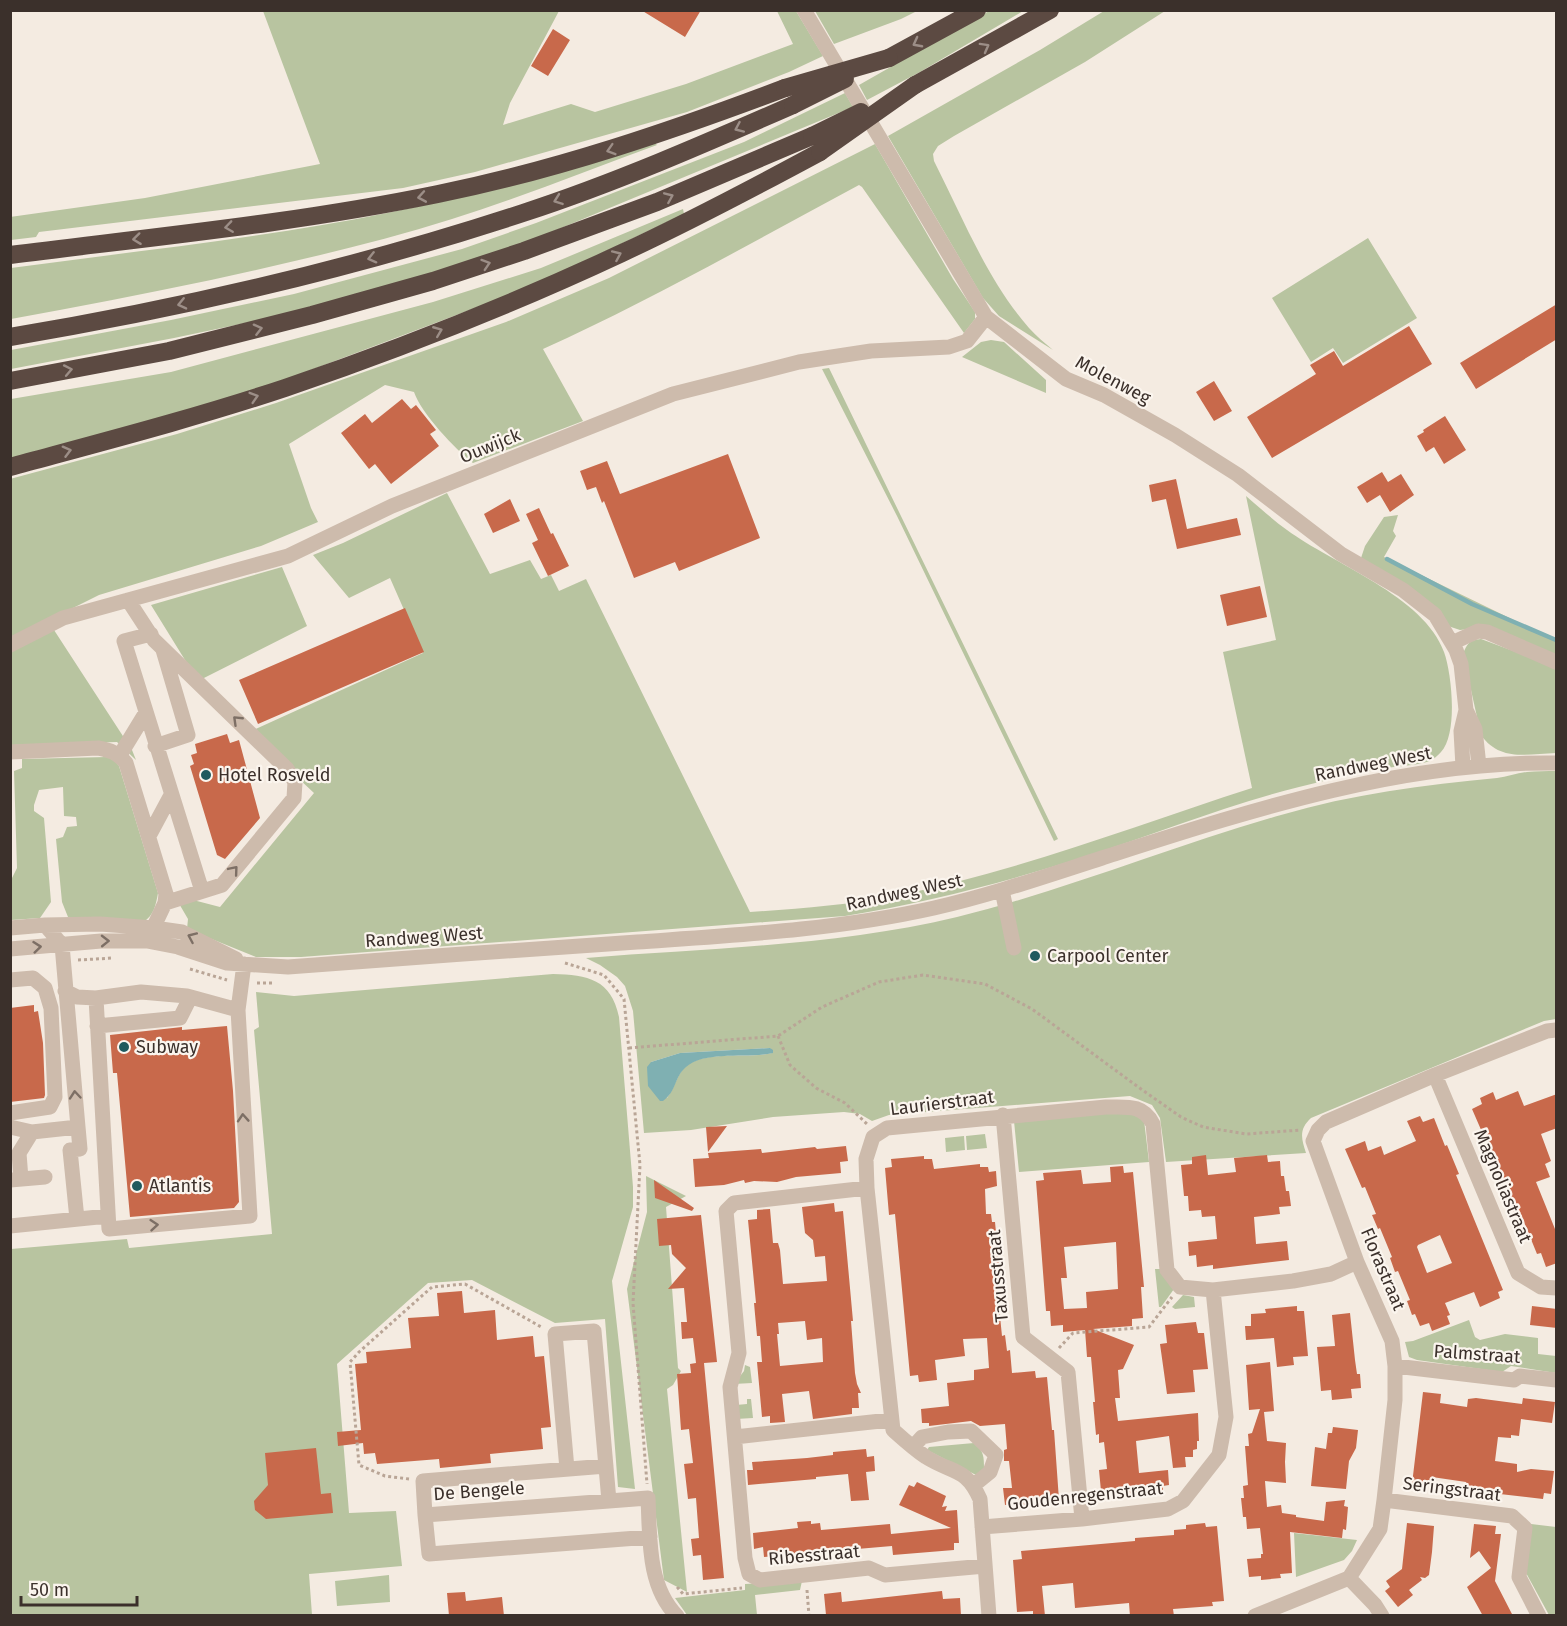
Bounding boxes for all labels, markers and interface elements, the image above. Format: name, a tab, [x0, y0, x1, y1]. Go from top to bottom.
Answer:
one-way arrow	[913, 35, 924, 47]
one-way arrow	[979, 43, 989, 54]
one-way arrow	[735, 121, 746, 133]
one-way arrow	[606, 142, 617, 155]
one-way arrow	[417, 190, 427, 203]
one-way arrow	[663, 192, 674, 204]
one-way arrow	[553, 193, 564, 205]
one-way arrow	[225, 220, 234, 232]
one-way arrow	[132, 232, 142, 245]
one-way arrow	[611, 250, 622, 262]
one-way arrow	[367, 251, 377, 264]
one-way arrow	[480, 259, 491, 271]
one-way arrow	[178, 296, 188, 309]
one-way arrow	[253, 323, 263, 336]
one-way arrow	[431, 326, 442, 338]
street label: Molenweg	[1072, 351, 1155, 409]
one-way arrow	[63, 364, 73, 377]
one-way arrow	[248, 392, 259, 404]
street label: Ouwijck	[456, 424, 524, 468]
one-way arrow	[62, 446, 72, 459]
one-way arrow	[234, 717, 245, 728]
street label: Randweg West	[1313, 742, 1434, 786]
place label: Hotel Rosveld	[218, 764, 331, 786]
marker: Hotel Rosveld	[199, 768, 213, 782]
one-way arrow	[227, 866, 238, 877]
street label: Randweg West	[844, 869, 965, 915]
street label: Randweg West	[364, 922, 484, 952]
one-way arrow	[188, 932, 199, 944]
one-way arrow	[100, 935, 109, 948]
one-way arrow	[32, 941, 41, 954]
place label: Carpool Center	[1047, 945, 1169, 967]
marker: Carpool Center	[1028, 949, 1042, 963]
place label: Subway	[136, 1036, 198, 1058]
marker: Subway	[117, 1040, 131, 1054]
street label: Laurierstraat	[889, 1086, 996, 1120]
one-way arrow	[69, 1090, 82, 1099]
one-way arrow	[237, 1114, 250, 1123]
street label: Magnoliastraat	[1469, 1126, 1537, 1247]
place label: Atlantis	[149, 1175, 211, 1197]
marker: Atlantis	[130, 1179, 144, 1193]
one-way arrow	[150, 1219, 159, 1232]
street label: Florastraat	[1356, 1224, 1410, 1314]
street label: Taxusstraat	[983, 1228, 1013, 1323]
street label: Palmstraat	[1433, 1340, 1522, 1368]
street label: Seringstraat	[1402, 1472, 1503, 1506]
street label: De Bengele	[433, 1477, 525, 1505]
street label: Goudenregenstraat	[1006, 1477, 1164, 1515]
street label: Ribesstraat	[767, 1540, 861, 1570]
scale bar	[21, 1569, 136, 1607]
text: 50 m	[30, 1579, 69, 1601]

